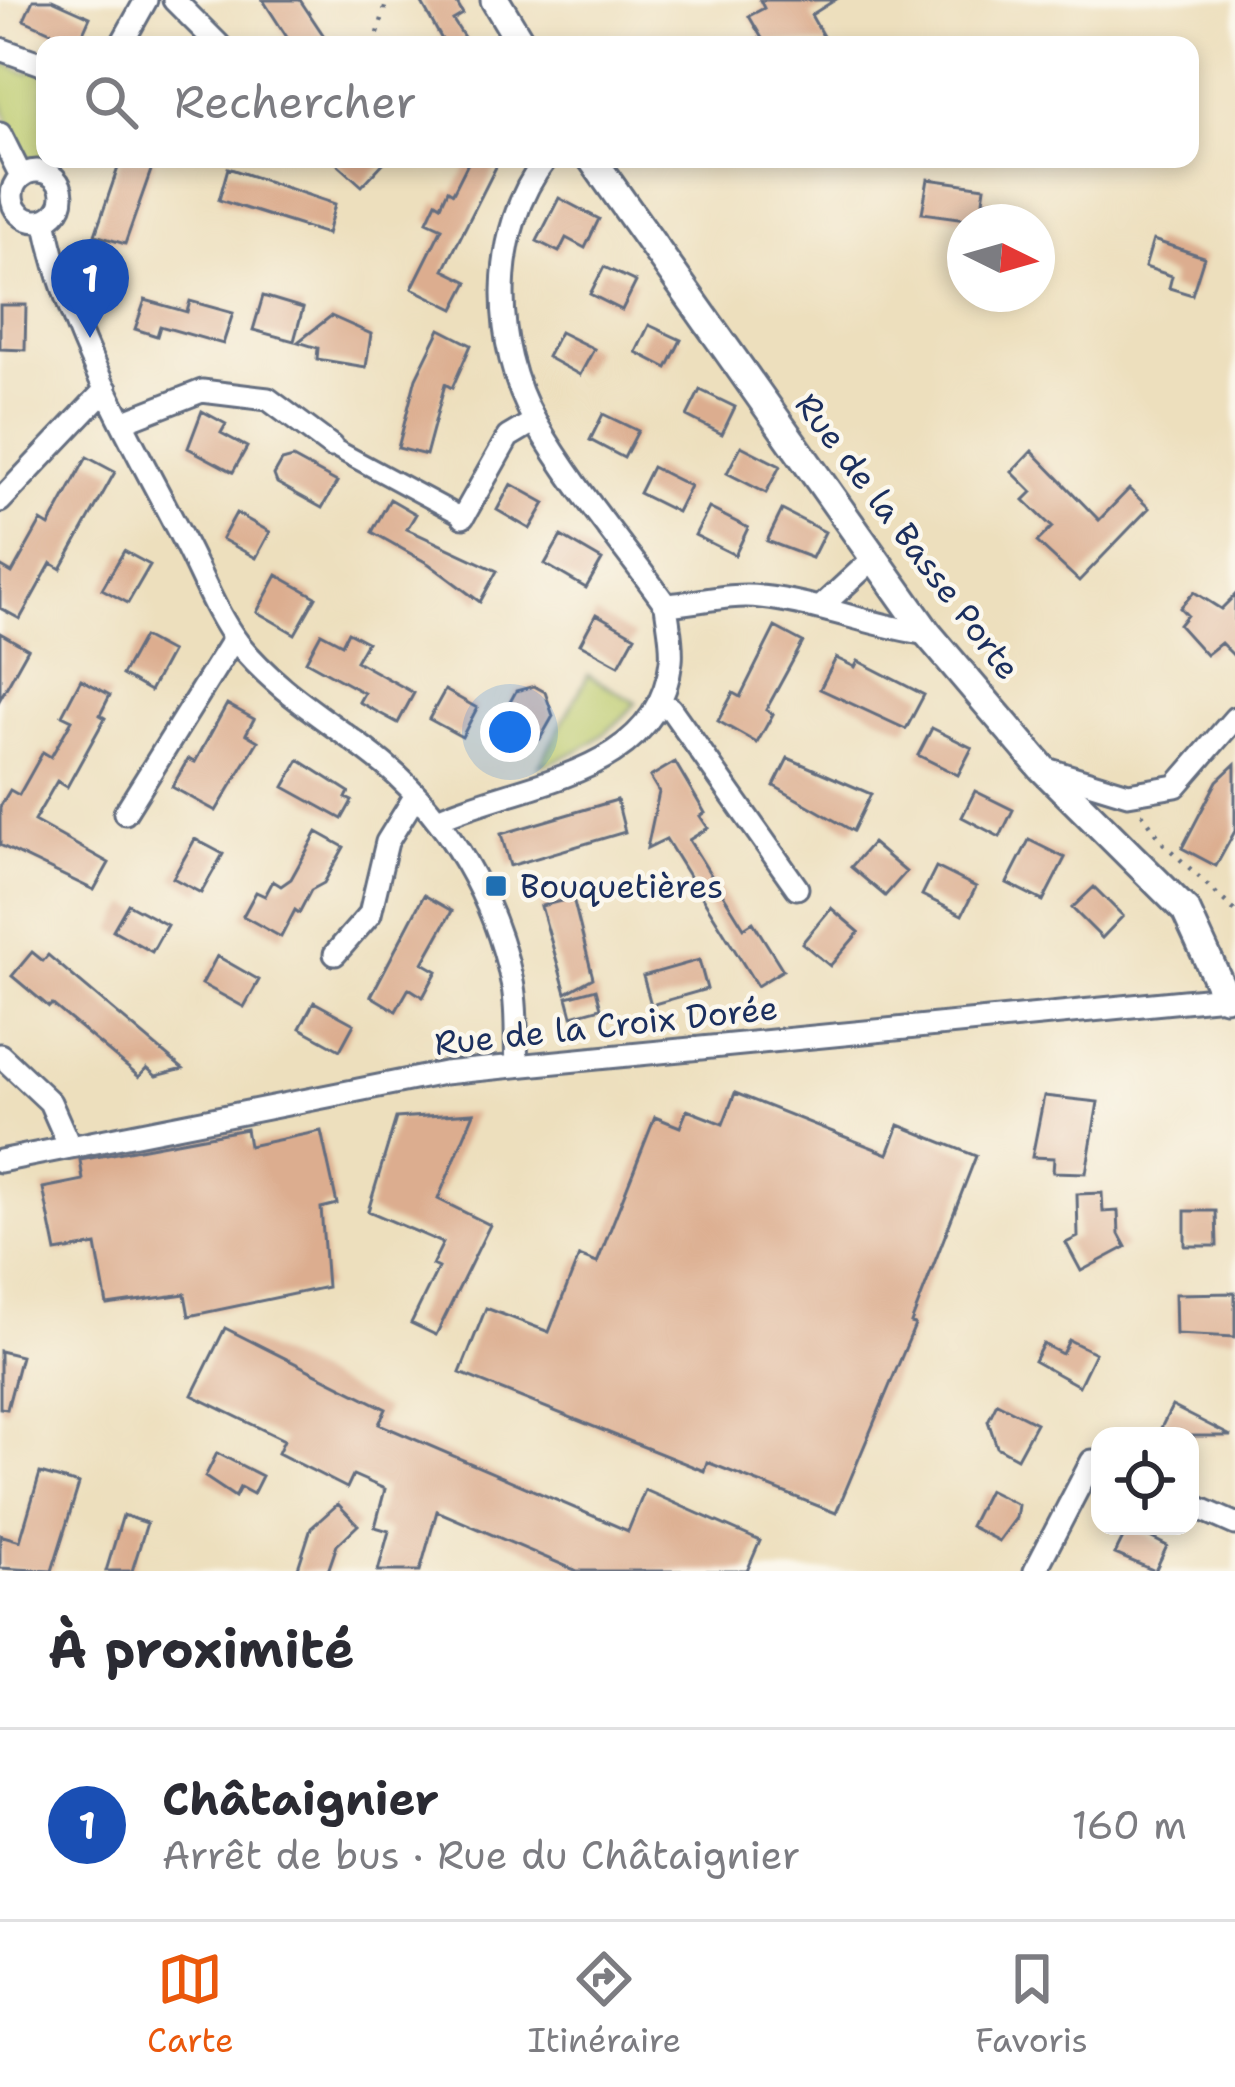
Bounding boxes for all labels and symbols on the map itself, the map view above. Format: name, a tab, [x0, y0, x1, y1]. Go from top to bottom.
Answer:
north arrow	[947, 204, 1055, 312]
pin: 1	[51, 239, 129, 338]
street label: Rue de la Basse Porte	[785, 384, 1030, 689]
your location	[480, 702, 540, 762]
place label: Bouquetières	[520, 864, 723, 909]
marker: Bouquetières	[483, 873, 509, 899]
street label: Rue de la Croix Dorée	[432, 985, 780, 1066]

